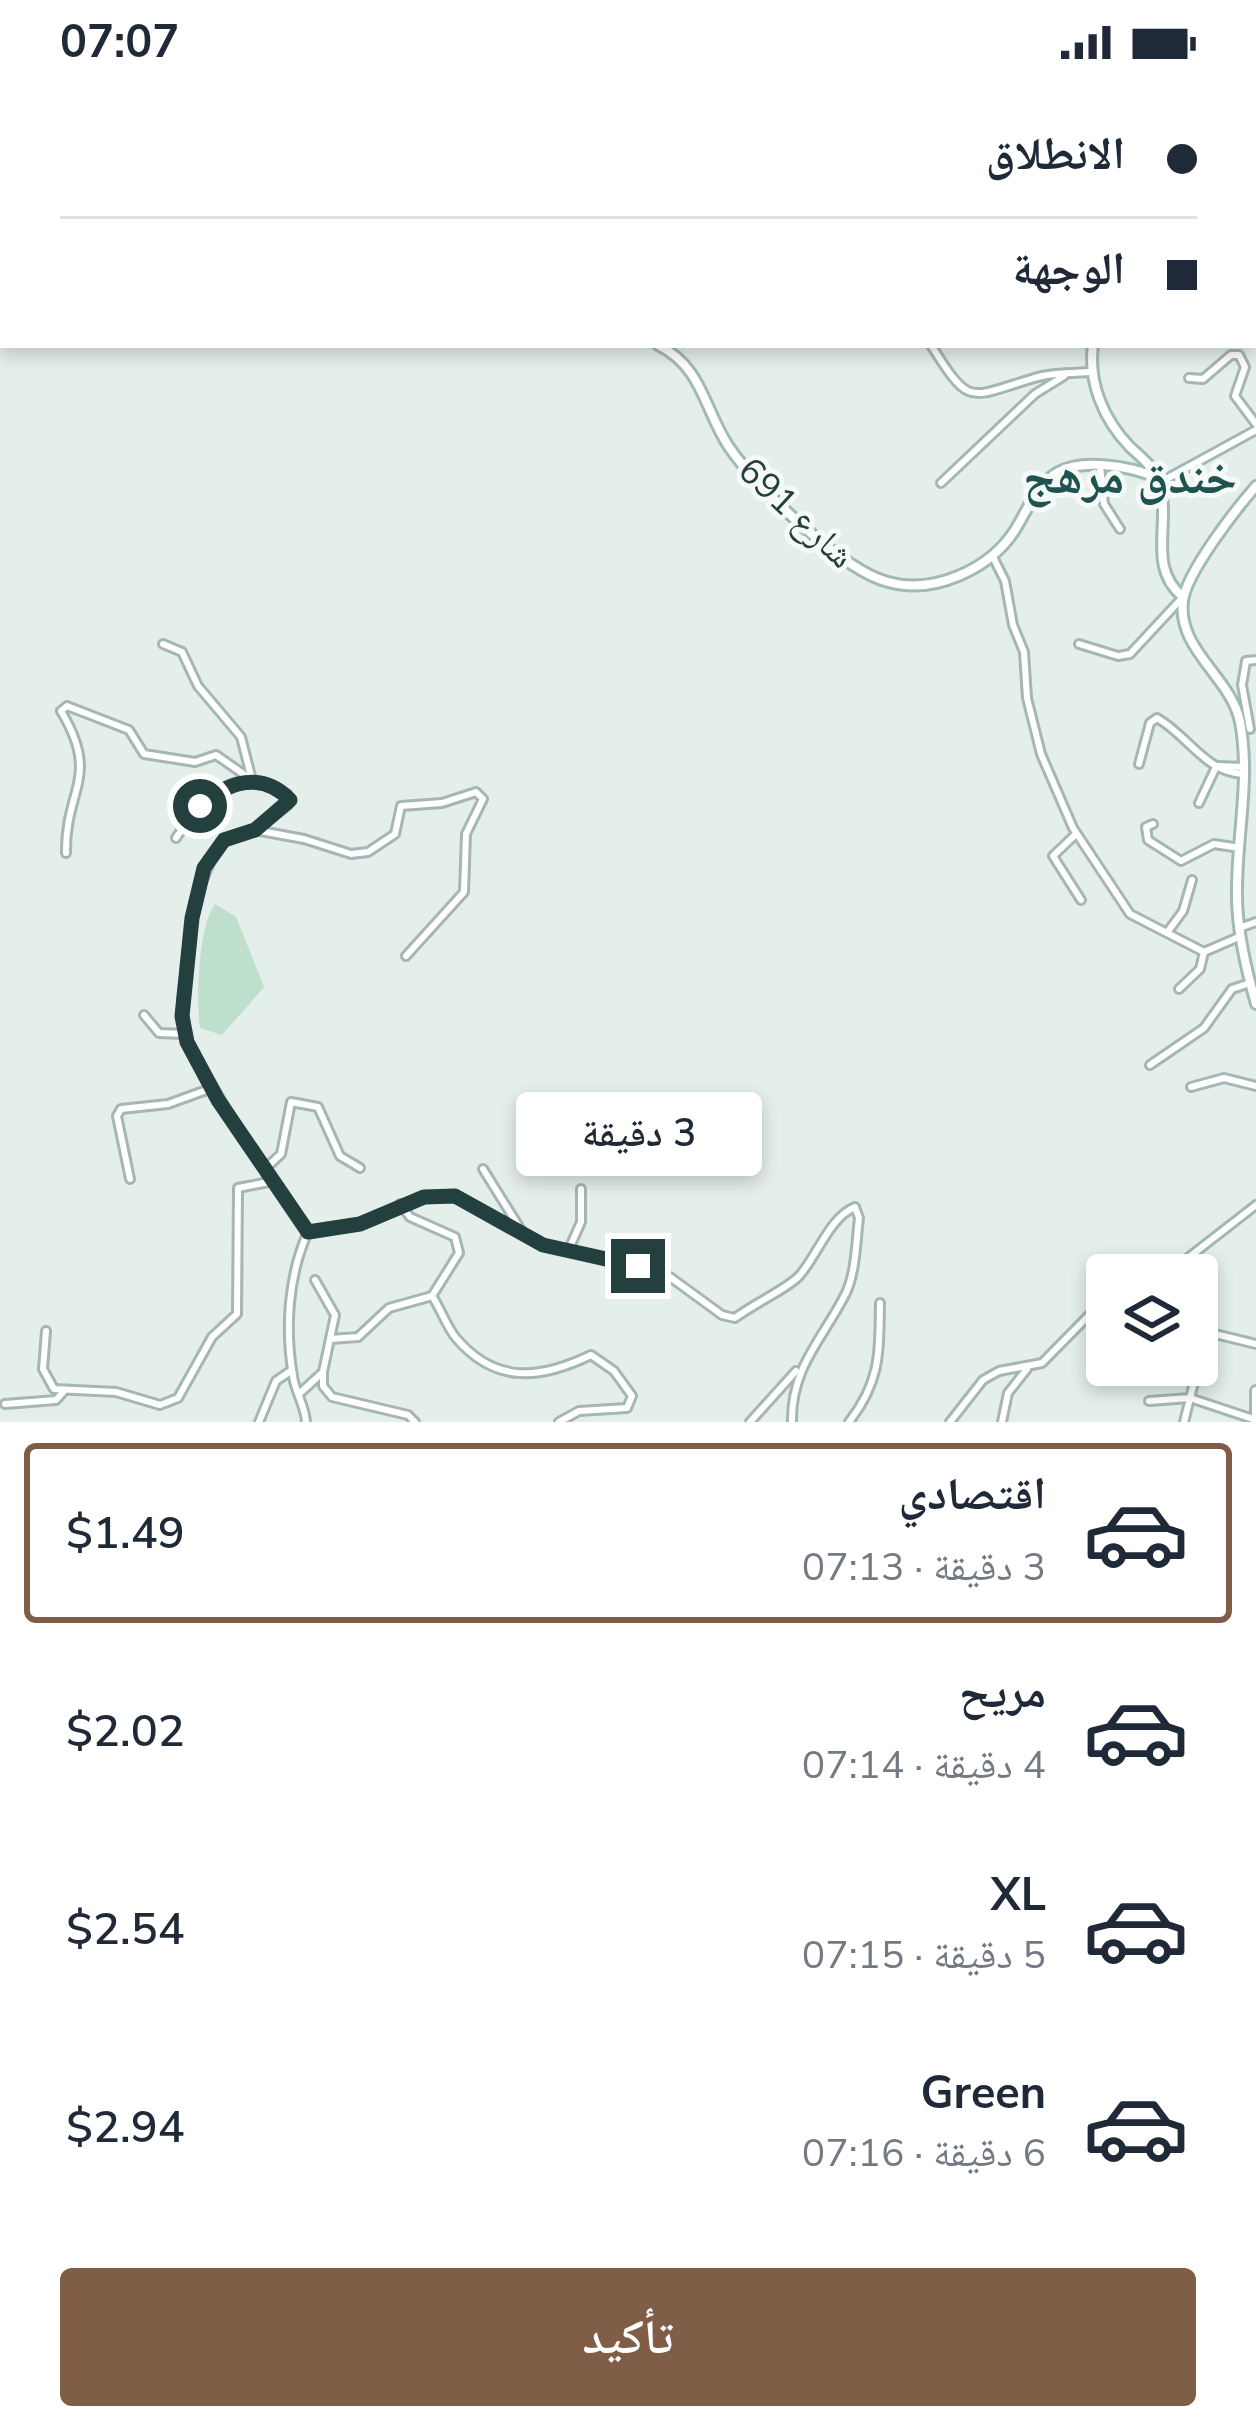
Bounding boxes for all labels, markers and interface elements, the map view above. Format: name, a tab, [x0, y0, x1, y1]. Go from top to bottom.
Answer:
text: 07:07	[60, 12, 179, 73]
text: الانطلاق	[986, 124, 1125, 185]
text: الوجهة	[1012, 239, 1125, 300]
district label: خندق مرهج	[1023, 444, 1237, 510]
street label: شارع 691	[727, 447, 865, 580]
route start	[173, 779, 227, 833]
callout: 3 دقيقة	[515, 1092, 761, 1176]
text: 3 دقيقة	[582, 1107, 696, 1160]
route end	[611, 1239, 665, 1293]
map controls	[1086, 1254, 1218, 1386]
button: layers	[1086, 1254, 1218, 1386]
text: اقتصادي	[899, 1464, 1046, 1525]
icon: car	[1082, 1479, 1190, 1587]
text: $1.49	[66, 1503, 185, 1564]
text: 3 دقيقة · 07:13	[802, 1541, 1046, 1594]
text: مريح	[959, 1662, 1046, 1723]
icon: car	[1082, 1677, 1190, 1785]
text: $2.02	[66, 1701, 185, 1762]
text: 4 دقيقة · 07:14	[802, 1739, 1046, 1792]
text: XL	[990, 1865, 1046, 1926]
icon: car	[1082, 1875, 1190, 1983]
text: $2.54	[66, 1899, 185, 1960]
text: 5 دقيقة · 07:15	[802, 1929, 1046, 1982]
text: Green	[920, 2063, 1046, 2124]
icon: car	[1082, 2073, 1190, 2181]
text: $2.94	[66, 2097, 185, 2158]
text: 6 دقيقة · 07:16	[802, 2127, 1046, 2180]
button: تأكيد	[60, 2268, 1196, 2406]

